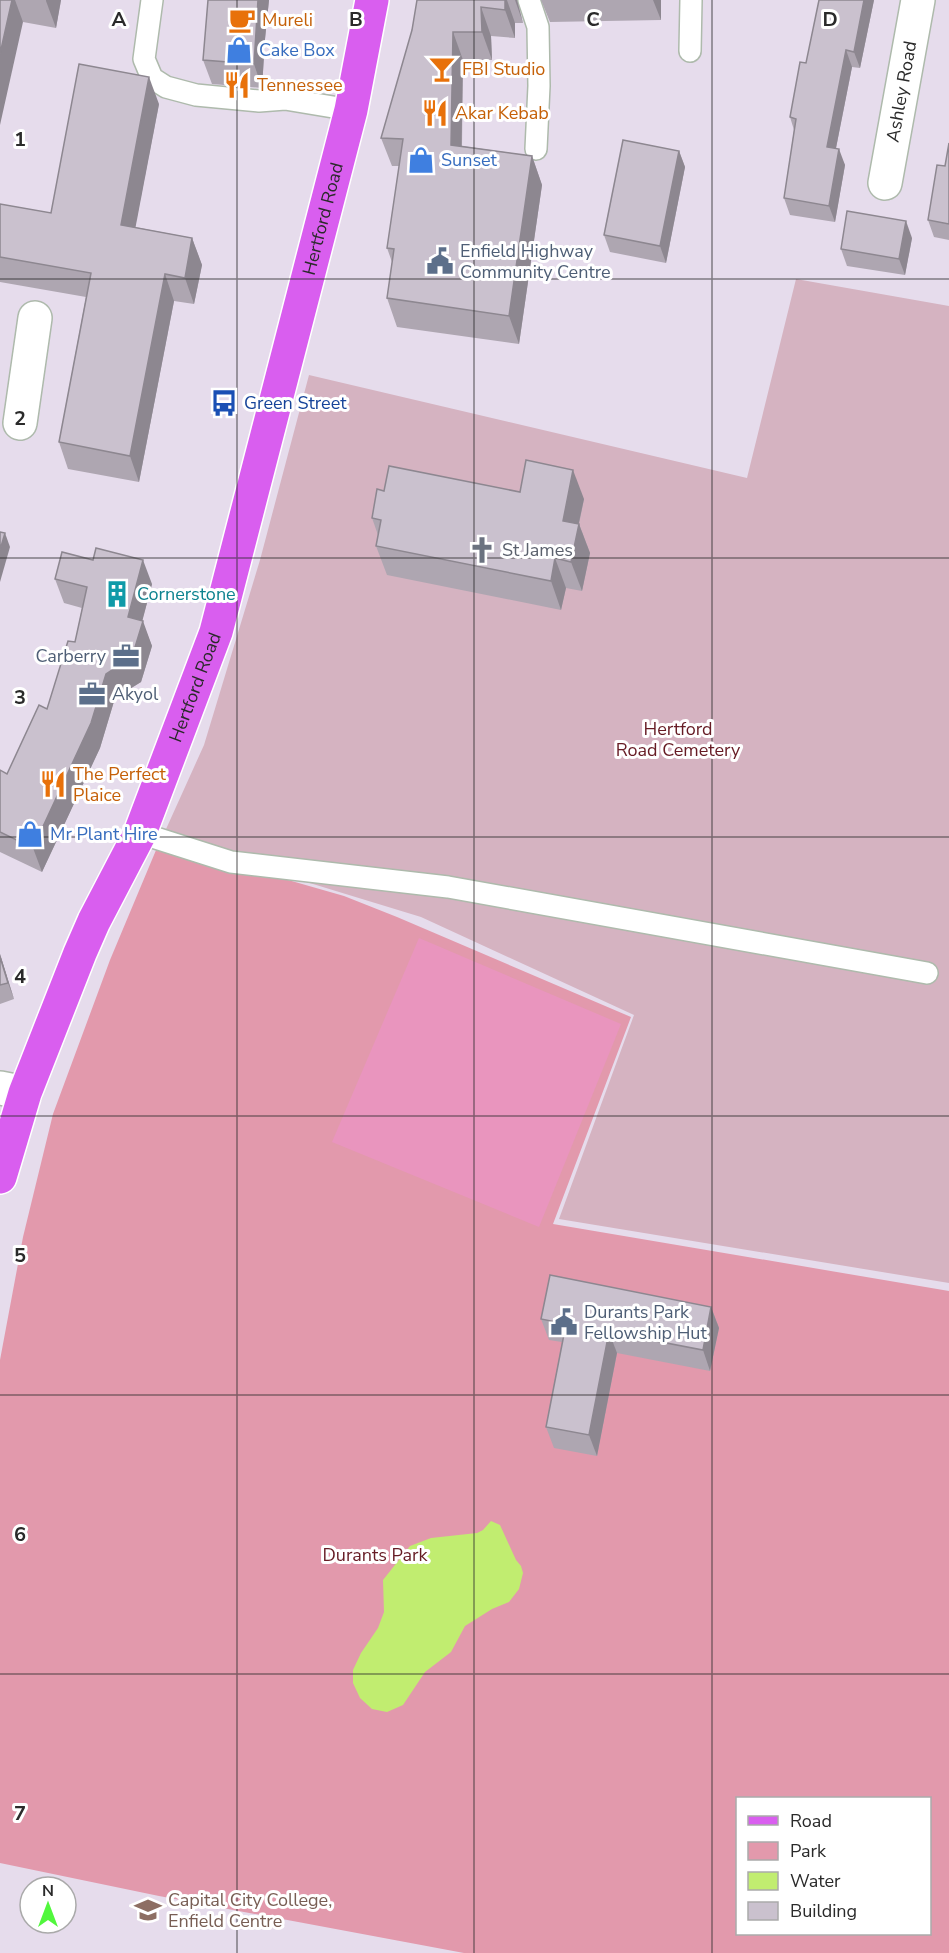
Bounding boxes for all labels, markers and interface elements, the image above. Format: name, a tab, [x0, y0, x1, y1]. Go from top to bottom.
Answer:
cafe icon: Mureli	[227, 5, 257, 35]
text: A	[112, 6, 127, 33]
text: B	[349, 6, 363, 33]
text: C	[586, 6, 600, 33]
text: D	[822, 6, 838, 33]
place label: Mureli	[262, 8, 313, 32]
shop icon: Cake Box	[224, 35, 254, 65]
place label: Cake Box	[259, 38, 335, 62]
street label: Ashley Road	[881, 39, 922, 144]
bar icon: FBI Studio	[427, 54, 457, 84]
place label: FBI Studio	[462, 57, 545, 81]
restaurant icon: Tennessee	[222, 70, 252, 100]
place label: Tennessee	[257, 73, 343, 97]
restaurant icon: Akar Kebab	[420, 98, 450, 128]
place label: Akar Kebab	[455, 101, 549, 125]
text: 1	[14, 126, 26, 153]
shop icon: Sunset	[406, 145, 436, 175]
place label: Sunset	[441, 148, 498, 172]
street label: Hertford Road	[297, 160, 349, 278]
place label: Enfield Highway Community Centre	[460, 239, 611, 284]
public building icon: Enfield Highway Community Centre	[425, 246, 455, 276]
bus stop icon: Green Street	[209, 388, 239, 418]
place label: Green Street	[244, 391, 347, 415]
text: 2	[14, 405, 26, 432]
church icon: St James	[467, 535, 497, 565]
place label: St James	[502, 538, 573, 562]
building icon: Cornerstone	[102, 579, 132, 609]
place label: Cornerstone	[137, 582, 236, 606]
street label: Hertford Road	[163, 629, 227, 746]
office icon: Carberry	[111, 641, 141, 671]
place label: Carberry	[35, 644, 107, 668]
office icon: Akyol	[77, 679, 107, 709]
place label: Akyol	[112, 682, 159, 706]
text: 3	[14, 684, 26, 711]
park label: Hertford Road Cemetery	[616, 717, 741, 762]
place label: The Perfect Plaice	[73, 762, 166, 807]
restaurant icon: The Perfect Plaice	[38, 769, 68, 799]
shop icon: Mr Plant Hire	[15, 819, 45, 849]
place label: Mr Plant Hire	[50, 822, 158, 846]
text: 4	[14, 963, 26, 990]
text: 5	[14, 1242, 26, 1269]
place label: Durants Park Fellowship Hut	[584, 1300, 707, 1345]
public building icon: Durants Park Fellowship Hut	[549, 1307, 579, 1337]
text: 6	[14, 1521, 26, 1548]
park label: Durants Park	[322, 1543, 429, 1567]
legend	[736, 1797, 931, 1935]
text: 7	[14, 1800, 26, 1827]
text: Road	[790, 1809, 832, 1833]
text: Park	[790, 1839, 827, 1863]
text: Water	[790, 1869, 841, 1893]
north arrow	[18, 1875, 78, 1935]
text: N	[42, 1880, 54, 1902]
place label: Capital City College, Enfield Centre	[168, 1888, 332, 1933]
school or university icon: Capital City College, Enfield Centre	[133, 1895, 163, 1925]
text: Building	[790, 1899, 857, 1923]

